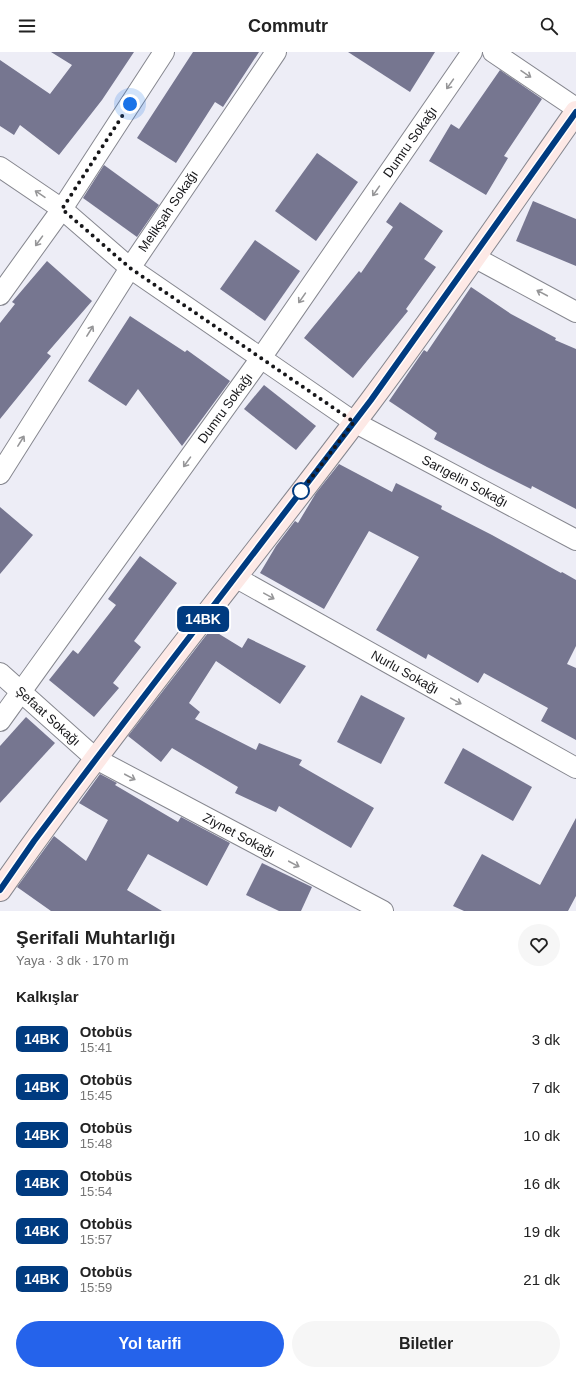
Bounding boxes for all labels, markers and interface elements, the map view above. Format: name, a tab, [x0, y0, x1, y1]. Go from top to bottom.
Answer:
icon: menu	[16, 15, 38, 37]
icon: search	[538, 15, 560, 37]
text: Commutr	[248, 16, 328, 36]
one-way arrow	[520, 70, 531, 78]
one-way arrow	[446, 78, 454, 89]
your location	[120, 94, 140, 114]
street label: Dumru Sokağı	[380, 104, 440, 180]
street label: Melikşah Sokağı	[135, 167, 201, 255]
one-way arrow	[372, 185, 380, 196]
one-way arrow	[35, 190, 46, 198]
one-way arrow	[35, 235, 43, 246]
one-way arrow	[536, 289, 548, 297]
one-way arrow	[298, 292, 306, 303]
one-way arrow	[87, 325, 95, 337]
street label: Dumru Sokağı	[195, 370, 255, 446]
one-way arrow	[17, 436, 25, 447]
street label: Sarıgelin Sokağı	[419, 452, 511, 510]
one-way arrow	[183, 456, 191, 467]
unlabelled marker	[292, 482, 310, 500]
one-way arrow	[263, 593, 275, 601]
line badge: 14BK	[175, 606, 231, 632]
text: 14BK	[185, 611, 221, 627]
street label: Nurlu Sokağı	[368, 647, 442, 697]
street label: Şefaat Sokağı	[13, 683, 83, 749]
one-way arrow	[450, 697, 462, 705]
one-way arrow	[124, 774, 136, 781]
street label: Ziynet Sokağı	[200, 810, 278, 860]
one-way arrow	[288, 861, 300, 868]
button: heart	[518, 924, 560, 966]
text: Şerifali Muhtarlığı	[16, 927, 175, 948]
text: Yaya · 3 dk · 170 m	[16, 953, 128, 968]
text: Kalkışlar	[16, 988, 79, 1005]
text: Otobüs	[80, 1023, 132, 1040]
text: 14BK	[24, 1031, 60, 1047]
text: 3 dk	[532, 1031, 560, 1048]
text: 15:41	[80, 1040, 112, 1055]
text: Otobüs	[80, 1071, 132, 1088]
text: 14BK	[24, 1079, 60, 1095]
text: 7 dk	[532, 1079, 560, 1096]
text: 15:45	[80, 1088, 112, 1103]
text: Otobüs	[80, 1119, 132, 1136]
text: 14BK	[24, 1127, 60, 1143]
text: 10 dk	[523, 1127, 560, 1144]
text: 15:48	[80, 1136, 112, 1151]
text: Otobüs	[80, 1167, 132, 1184]
text: 14BK	[24, 1175, 60, 1191]
text: 16 dk	[523, 1175, 560, 1192]
text: 15:54	[80, 1184, 112, 1199]
text: Otobüs	[80, 1215, 132, 1232]
text: 14BK	[24, 1223, 60, 1239]
text: 19 dk	[523, 1223, 560, 1240]
text: 15:57	[80, 1232, 112, 1247]
text: Otobüs	[80, 1263, 132, 1280]
text: 14BK	[24, 1271, 60, 1287]
text: 21 dk	[523, 1271, 560, 1288]
text: 15:59	[80, 1280, 112, 1295]
button: Yol tarifi	[16, 1321, 284, 1367]
button: Biletler	[292, 1321, 560, 1367]

